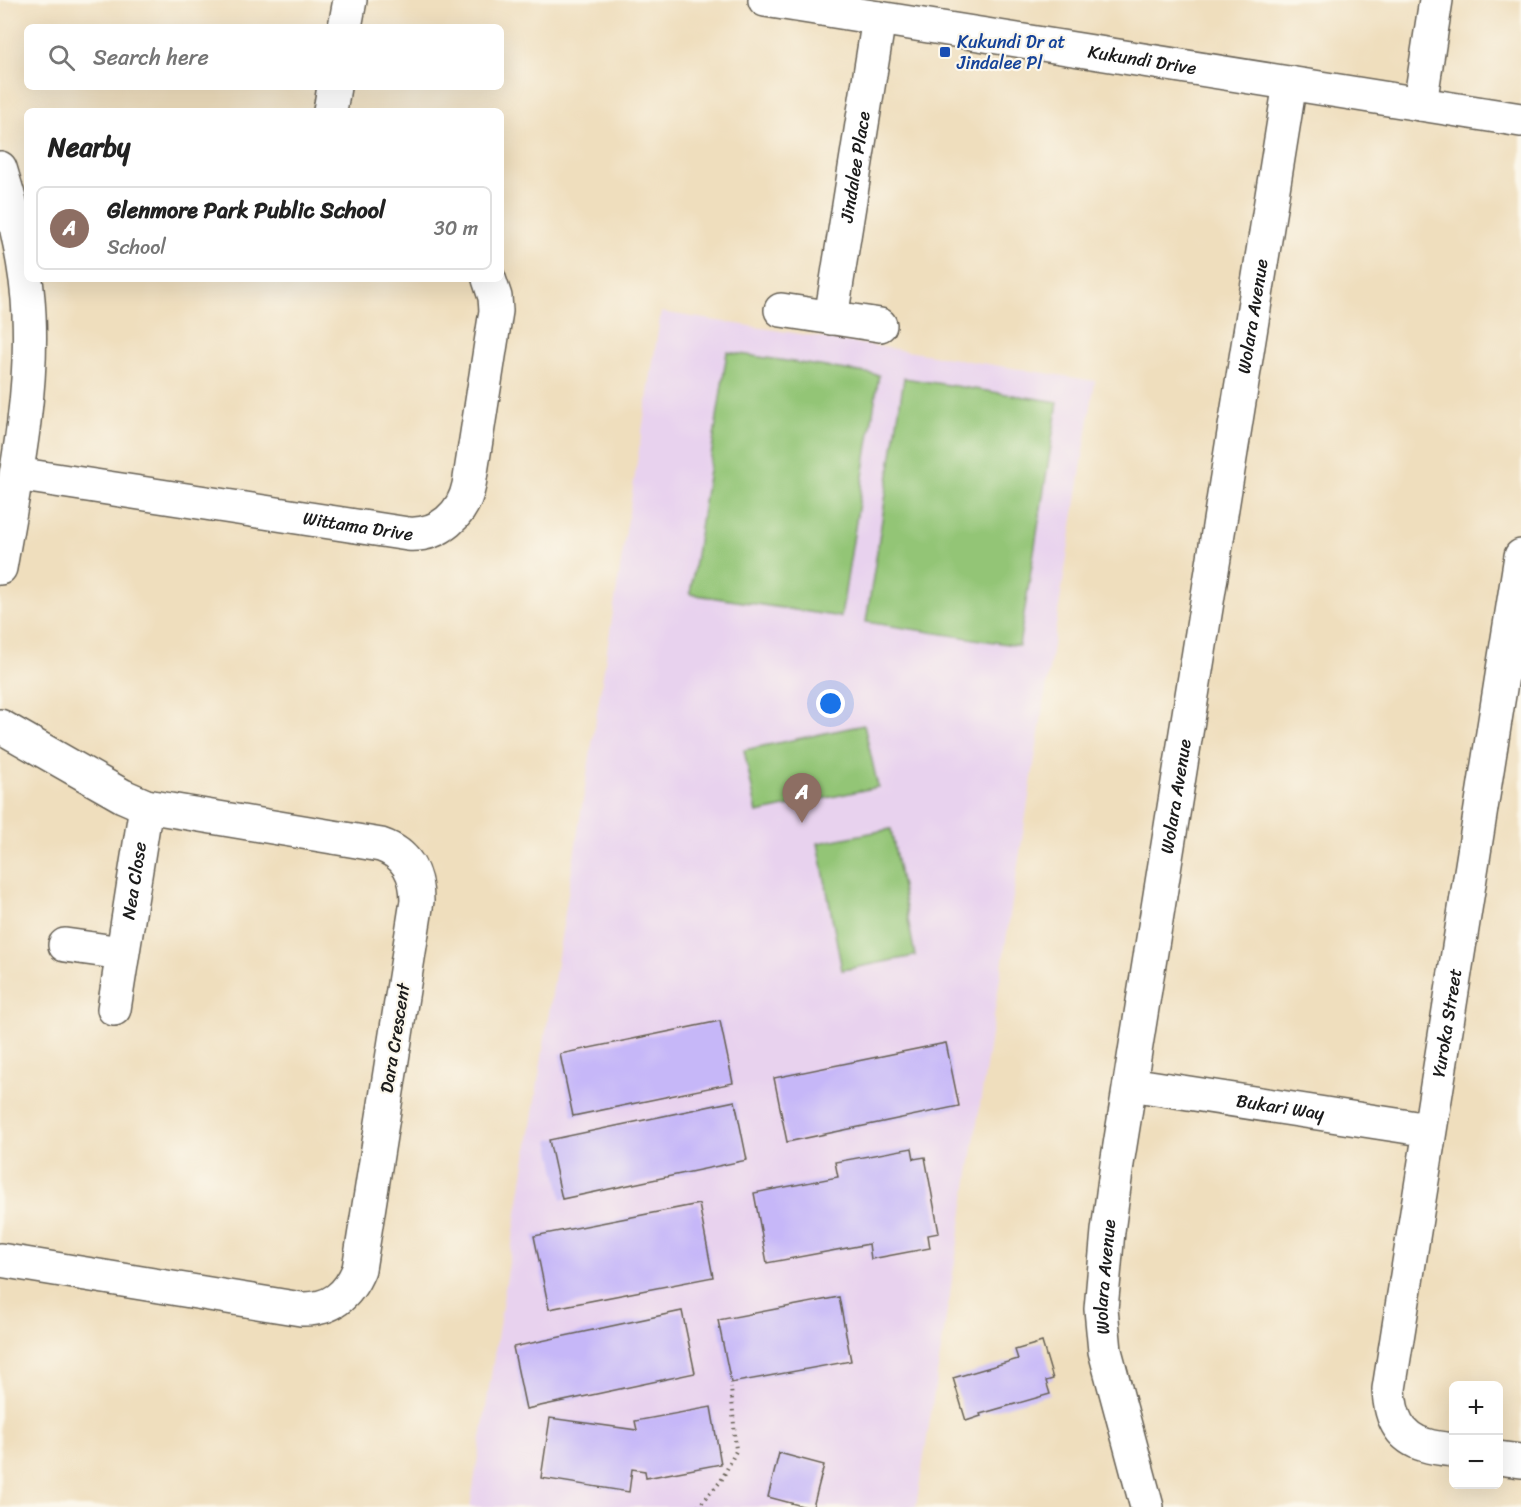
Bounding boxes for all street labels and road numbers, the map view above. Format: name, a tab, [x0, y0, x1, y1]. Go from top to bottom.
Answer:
street label: Kukundi Drive	[1086, 36, 1199, 84]
street label: Jindalee Place	[830, 109, 880, 226]
street label: Wolara Avenue	[1228, 256, 1278, 376]
street label: Wittama Drive	[301, 502, 414, 550]
street label: Wolara Avenue	[1151, 736, 1201, 856]
street label: Nea Close	[112, 839, 156, 922]
street label: Yuroka Street	[1423, 966, 1471, 1080]
street label: Dara Crescent	[371, 980, 420, 1095]
street label: Bukari Way	[1234, 1085, 1327, 1130]
street label: Wolara Avenue	[1085, 1217, 1125, 1336]

